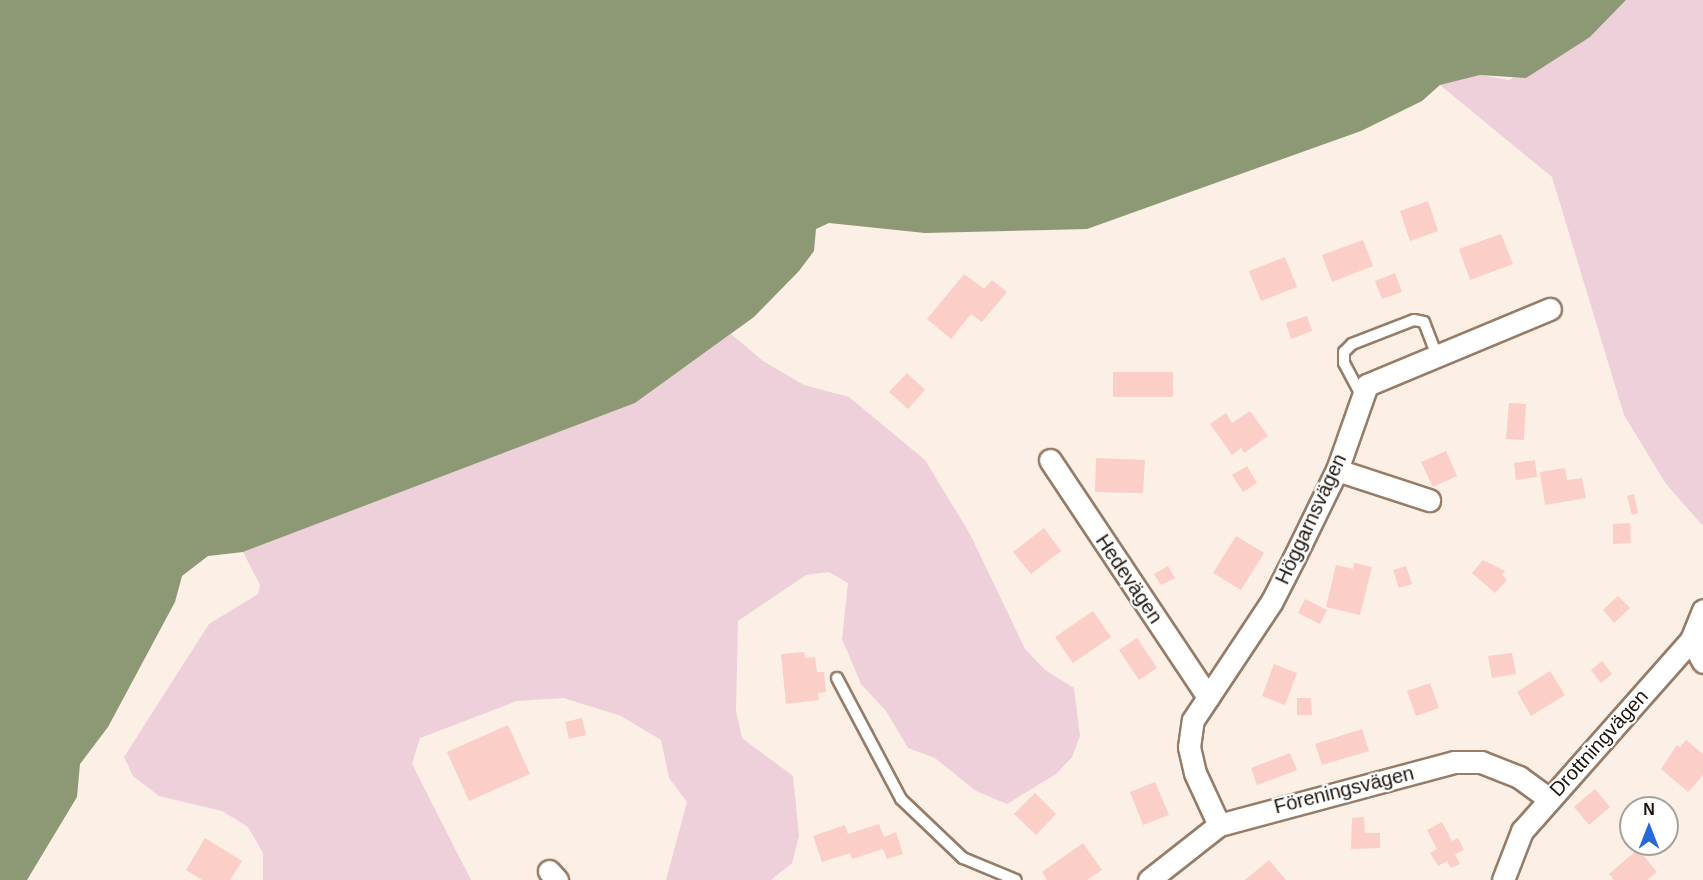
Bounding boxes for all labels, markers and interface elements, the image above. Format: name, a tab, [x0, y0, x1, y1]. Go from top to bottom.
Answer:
street label: Höggarnsvägen	[1270, 450, 1352, 588]
street label: Hedevägen	[1090, 530, 1168, 628]
street label: Drottningvägen	[1545, 685, 1653, 801]
street label: Föreningsvägen	[1272, 761, 1416, 819]
north arrow	[1619, 796, 1679, 856]
text: N	[1643, 801, 1655, 818]

